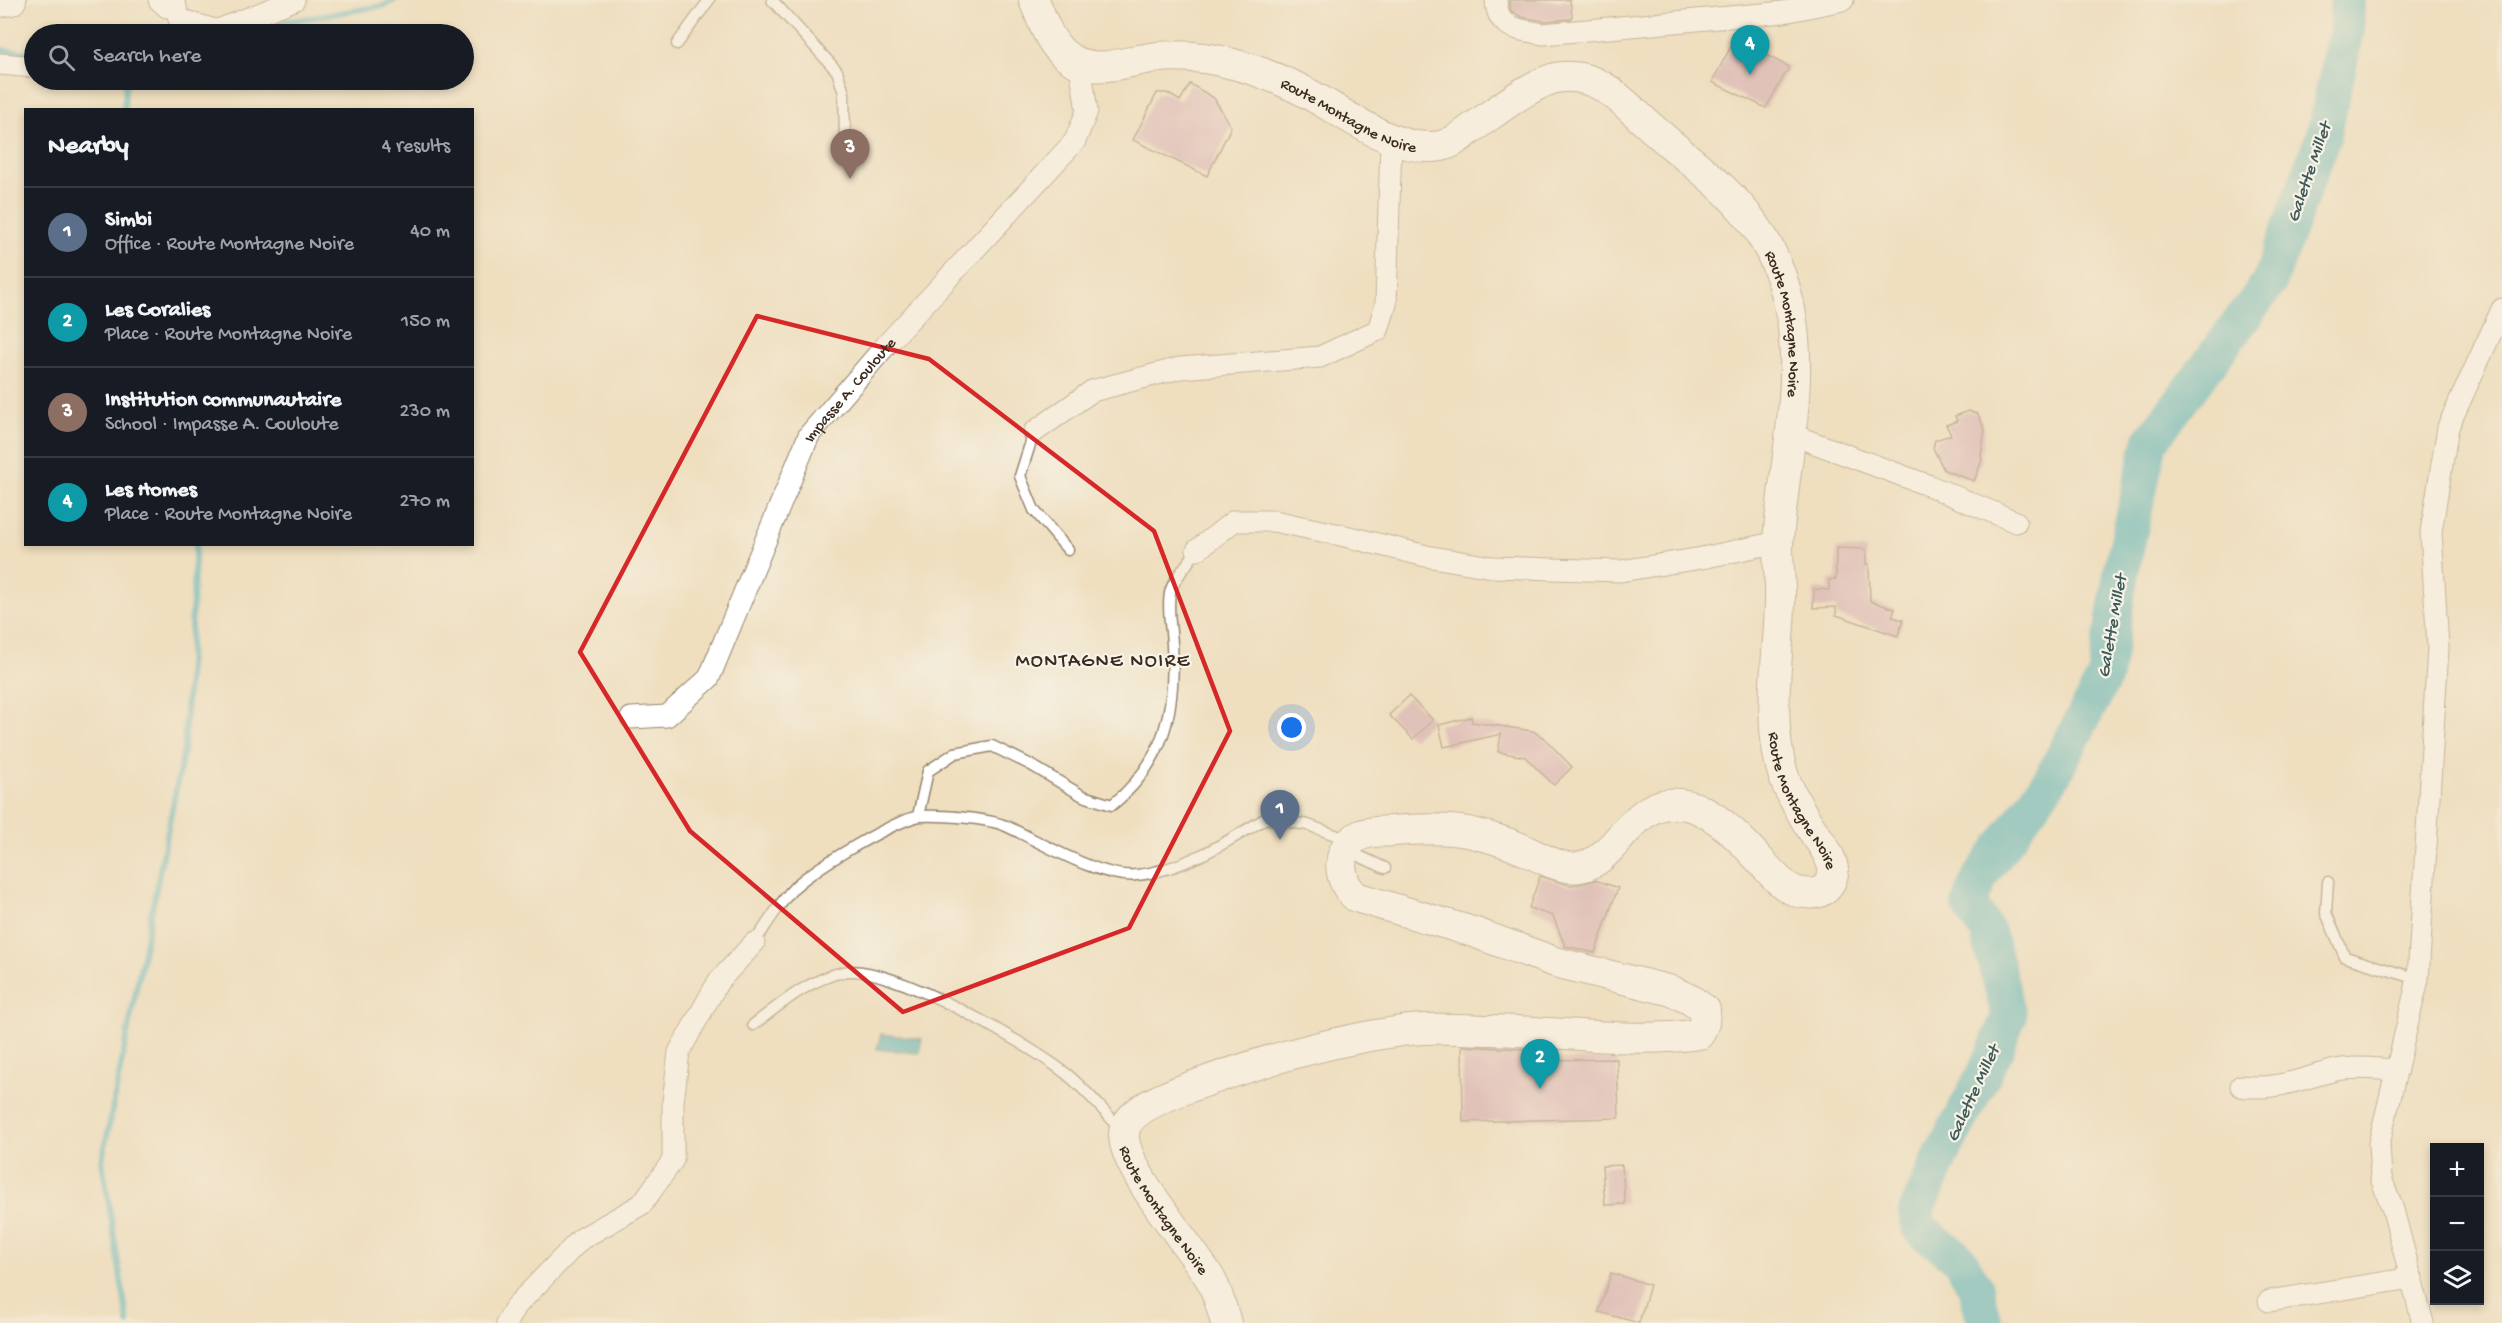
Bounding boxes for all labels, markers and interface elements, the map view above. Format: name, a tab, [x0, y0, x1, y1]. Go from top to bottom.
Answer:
search box	[24, 24, 474, 90]
pin: 4	[1730, 26, 1770, 75]
icon: search	[45, 41, 78, 74]
text: Search here	[93, 44, 201, 70]
street label: Route Montagne Noire	[1277, 76, 1419, 159]
water label: Galette Millet	[2284, 117, 2338, 225]
pin: 3	[830, 130, 870, 179]
text: Nearby	[48, 132, 129, 163]
text: 4 results	[382, 136, 450, 159]
text: Simbi	[105, 208, 152, 234]
text: 1	[63, 221, 72, 244]
text: 40 m	[410, 221, 450, 244]
text: Office · Route Montagne Noire	[105, 234, 354, 257]
street label: Route Montagne Noire	[1759, 248, 1801, 398]
text: Les Coralies	[105, 298, 210, 324]
text: 2	[63, 311, 72, 334]
text: 150 m	[401, 311, 450, 334]
text: Place · Route Montagne Noire	[105, 324, 352, 347]
street label: Impasse A. Couloute	[801, 334, 902, 445]
text: Institution communautaire	[105, 388, 341, 414]
text: 3	[62, 401, 73, 424]
text: 230 m	[400, 401, 450, 424]
text: School · Impasse A. Couloute	[105, 414, 339, 437]
text: Les Homes	[105, 478, 197, 504]
text: 4	[63, 491, 72, 514]
text: 270 m	[400, 491, 450, 514]
text: Place · Route Montagne Noire	[105, 504, 352, 527]
water label: Galette Millet	[2094, 570, 2133, 679]
district label: MONTAGNE NOIRE	[1015, 651, 1191, 674]
your location	[1277, 713, 1306, 742]
street label: Route Montagne Noire	[1762, 731, 1839, 872]
pin: 1	[1260, 790, 1300, 840]
water label: Galette Millet	[1943, 1039, 2007, 1146]
pin: 2	[1520, 1040, 1560, 1089]
map controls	[2430, 1143, 2484, 1305]
button: +	[2430, 1143, 2484, 1197]
street label: Route Montagne Noire	[1113, 1144, 1211, 1280]
button: −	[2430, 1197, 2484, 1251]
button: layers	[2430, 1251, 2484, 1305]

